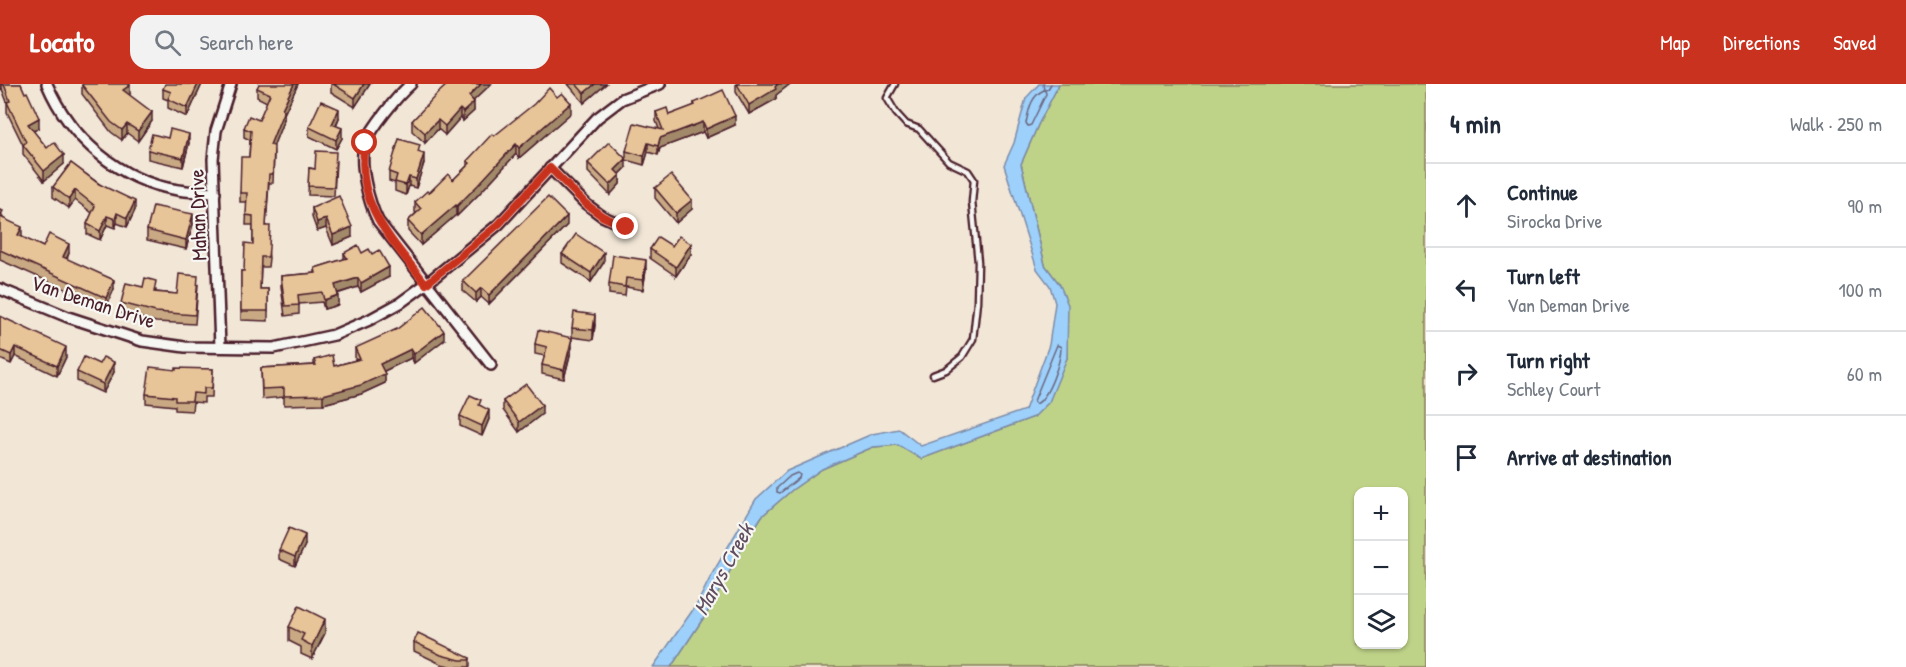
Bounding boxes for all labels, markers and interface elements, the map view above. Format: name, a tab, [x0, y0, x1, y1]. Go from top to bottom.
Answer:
search box	[130, 15, 550, 69]
text: Locato	[30, 23, 94, 61]
icon: search	[151, 26, 184, 59]
text: Search here	[199, 27, 293, 57]
text: Map	[1660, 28, 1690, 57]
text: Directions	[1723, 28, 1800, 57]
text: Saved	[1833, 28, 1876, 57]
text: 4 min	[1450, 106, 1501, 141]
text: Walk · 250 m	[1790, 110, 1882, 137]
route start	[351, 129, 377, 155]
street label: Mahan Drive	[181, 169, 214, 261]
text: Continue	[1507, 177, 1578, 207]
icon: ahead	[1450, 189, 1483, 222]
text: 90 m	[1848, 192, 1882, 219]
text: Sirocka Drive	[1507, 207, 1603, 234]
route end	[612, 213, 638, 239]
text: Turn left	[1507, 261, 1580, 291]
street label: Van Deman Drive	[27, 268, 159, 335]
icon: left	[1450, 273, 1483, 306]
text: 100 m	[1839, 276, 1882, 303]
text: Van Deman Drive	[1507, 291, 1630, 318]
text: Turn right	[1507, 345, 1590, 375]
icon: right	[1450, 357, 1483, 390]
text: 60 m	[1847, 360, 1882, 387]
text: Schley Court	[1507, 375, 1600, 402]
icon: arrive	[1450, 441, 1483, 474]
text: Arrive at destination	[1507, 442, 1672, 472]
map controls	[1354, 487, 1408, 649]
button: +	[1354, 487, 1408, 541]
water label: Marys Creek	[686, 516, 761, 620]
button: −	[1354, 541, 1408, 595]
button: layers	[1354, 595, 1408, 649]

